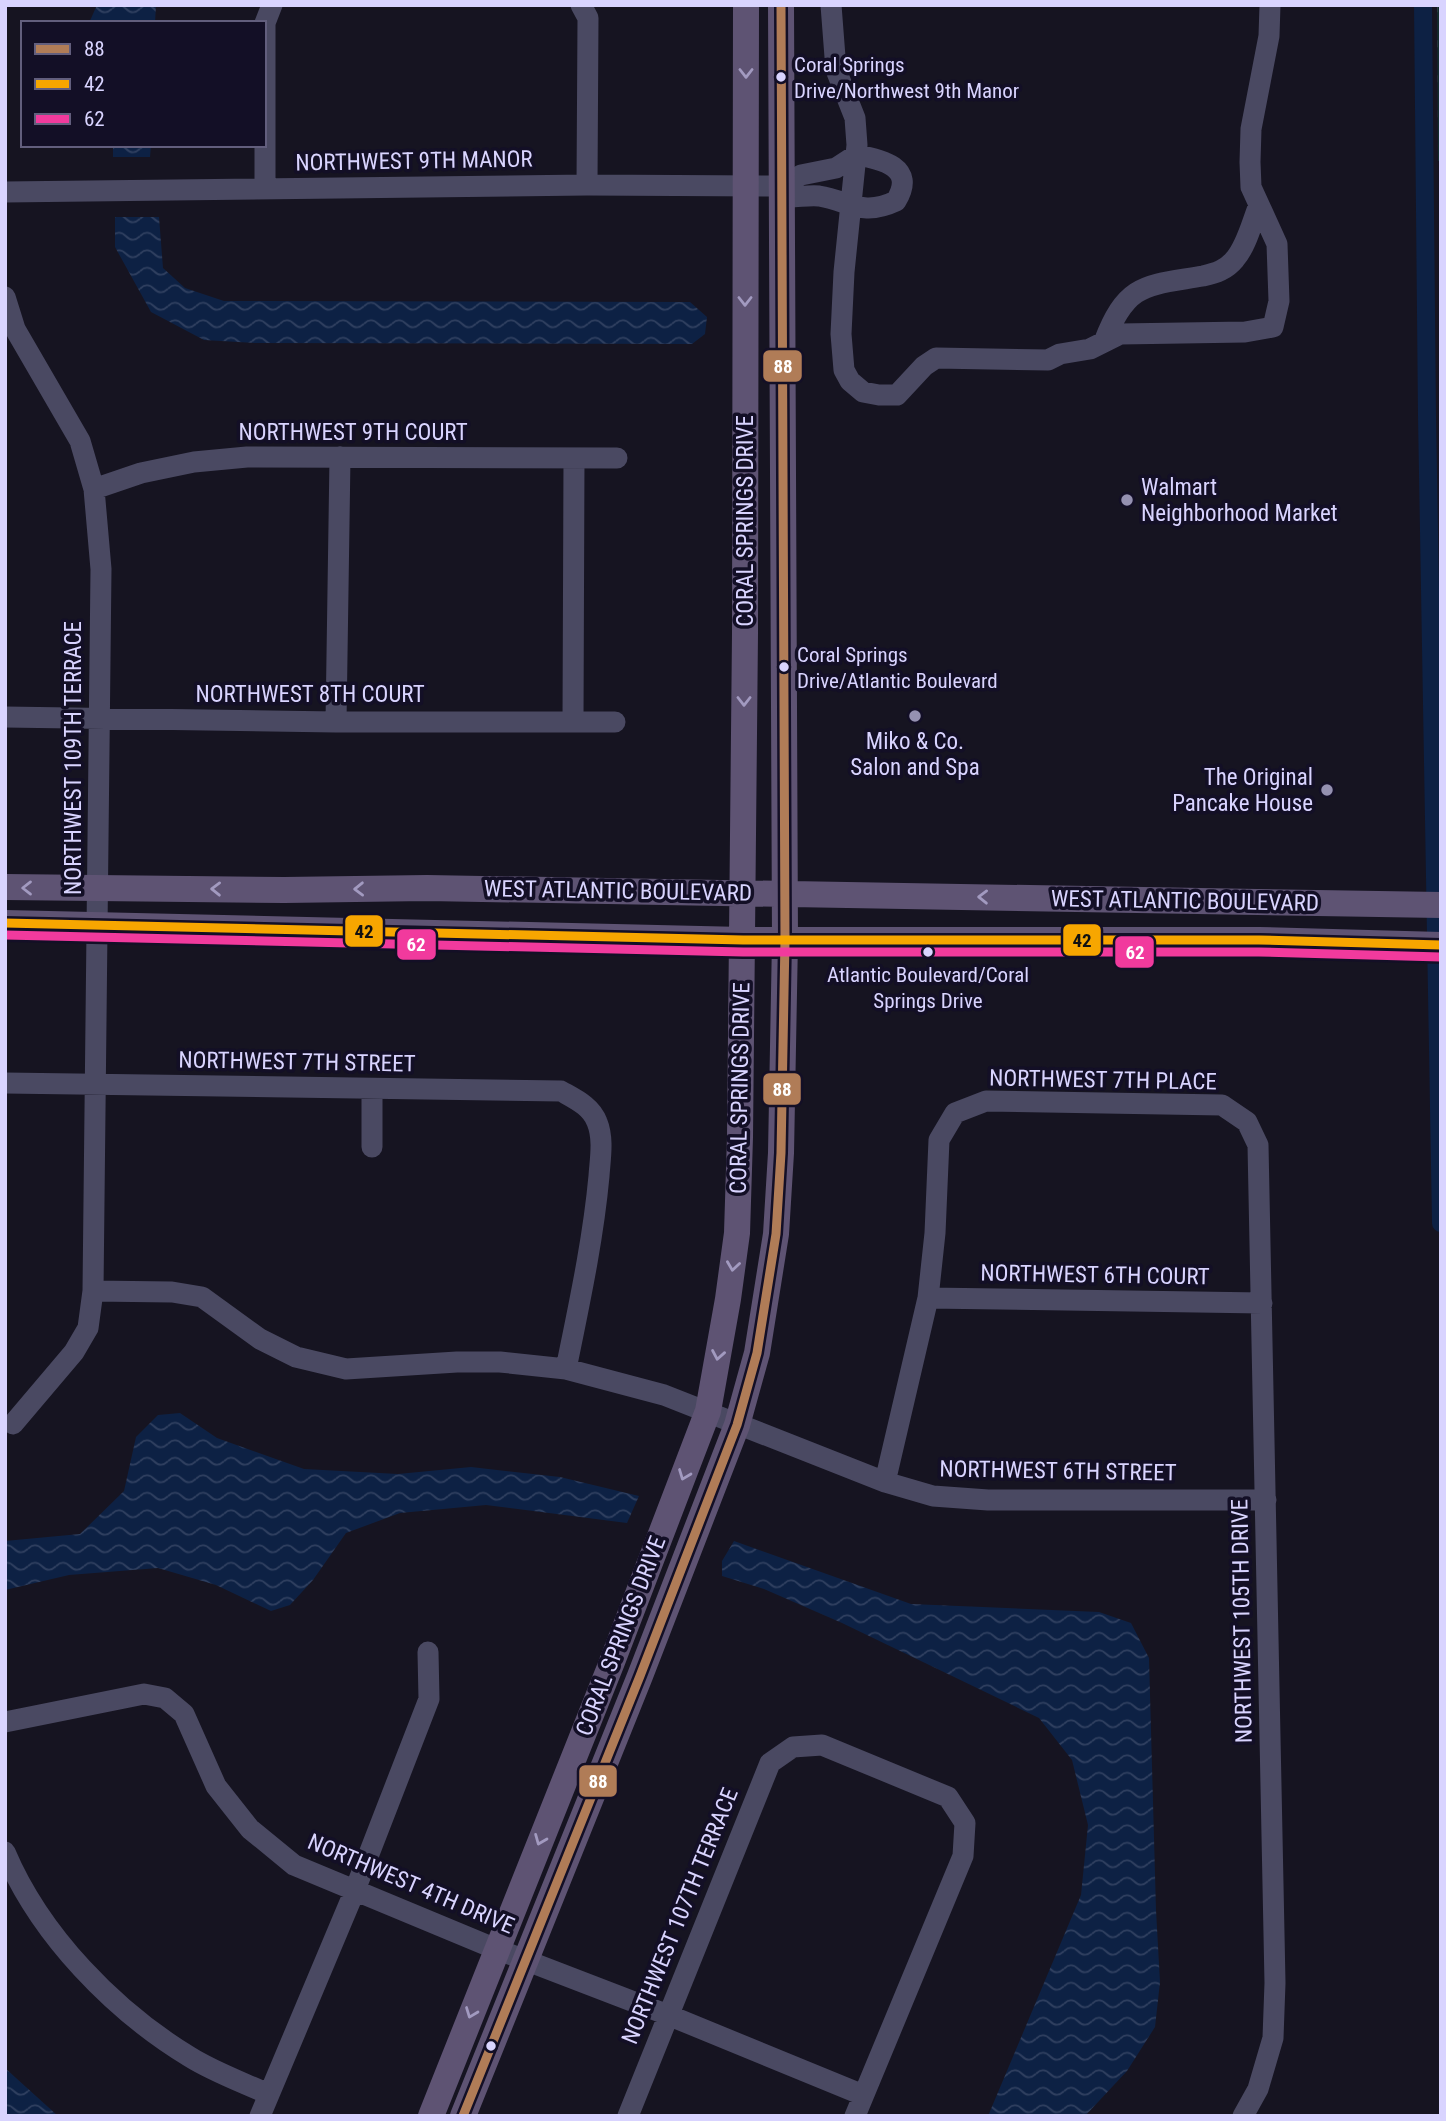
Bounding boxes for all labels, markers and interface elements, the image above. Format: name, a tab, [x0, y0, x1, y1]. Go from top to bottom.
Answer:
legend	[21, 21, 266, 147]
text: 88	[84, 37, 105, 61]
place label: Coral Springs Drive/Northwest 9th Manor	[794, 53, 1019, 103]
one-way arrow	[738, 69, 754, 79]
marker: Coral Springs Drive/Northwest 9th Manor	[774, 70, 788, 84]
text: 42	[84, 72, 105, 96]
text: 62	[84, 107, 105, 131]
street label: NORTHWEST 9TH MANOR	[295, 145, 533, 177]
one-way arrow	[737, 296, 753, 307]
line badge: 88	[762, 349, 803, 383]
text: 88	[773, 355, 793, 378]
street label: CORAL SPRINGS DRIVE	[732, 415, 759, 627]
street label: NORTHWEST 9TH COURT	[238, 419, 468, 446]
place label: Walmart Neighborhood Market	[1141, 474, 1338, 527]
marker: Walmart Neighborhood Market	[1119, 492, 1135, 508]
street label: NORTHWEST 109TH TERRACE	[60, 621, 87, 895]
place label: Coral Springs Drive/Atlantic Boulevard	[797, 643, 998, 693]
marker: Coral Springs Drive/Atlantic Boulevard	[777, 660, 791, 674]
street label: NORTHWEST 8TH COURT	[195, 681, 425, 708]
one-way arrow	[736, 697, 752, 707]
marker: Miko & Co. Salon and Spa	[907, 708, 923, 724]
place label: Miko & Co. Salon and Spa	[850, 728, 980, 781]
place label: The Original Pancake House	[1172, 764, 1313, 817]
marker: The Original Pancake House	[1319, 782, 1335, 798]
street label: WEST ATLANTIC BOULEVARD	[484, 875, 752, 907]
one-way arrow	[21, 880, 32, 896]
one-way arrow	[210, 881, 220, 897]
one-way arrow	[353, 881, 364, 897]
street label: WEST ATLANTIC BOULEVARD	[1051, 885, 1319, 917]
one-way arrow	[977, 889, 988, 905]
line badge: 42	[344, 914, 384, 948]
text: 42	[354, 920, 374, 943]
line badge: 42	[1062, 923, 1102, 957]
line badge: 62	[396, 928, 437, 961]
text: 42	[1072, 929, 1092, 952]
text: 62	[406, 933, 426, 956]
line badge: 62	[1114, 935, 1155, 969]
text: 62	[1125, 941, 1145, 964]
marker: Atlantic Boulevard/Coral Springs Drive	[921, 945, 935, 959]
place label: Atlantic Boulevard/Coral Springs Drive	[827, 963, 1029, 1013]
street label: CORAL SPRINGS DRIVE	[725, 982, 755, 1194]
street label: NORTHWEST 7TH STREET	[178, 1046, 416, 1078]
street label: NORTHWEST 7TH PLACE	[989, 1065, 1217, 1095]
line badge: 88	[762, 1072, 802, 1106]
text: 88	[772, 1078, 792, 1101]
one-way arrow	[725, 1260, 740, 1272]
street label: NORTHWEST 6TH COURT	[980, 1260, 1210, 1290]
one-way arrow	[712, 1349, 727, 1361]
street label: NORTHWEST 6TH STREET	[939, 1455, 1177, 1487]
one-way arrow	[678, 1468, 692, 1480]
street label: NORTHWEST 105TH DRIVE	[1226, 1499, 1258, 1743]
street label: CORAL SPRINGS DRIVE	[570, 1532, 672, 1740]
line badge: 88	[578, 1764, 618, 1798]
text: 88	[588, 1770, 608, 1793]
street label: NORTHWEST 107TH TERRACE	[616, 1784, 744, 2048]
street label: NORTHWEST 4TH DRIVE	[304, 1828, 518, 1940]
one-way arrow	[534, 1833, 548, 1846]
one-way arrow	[465, 2006, 479, 2018]
unlabelled marker	[484, 2039, 498, 2053]

